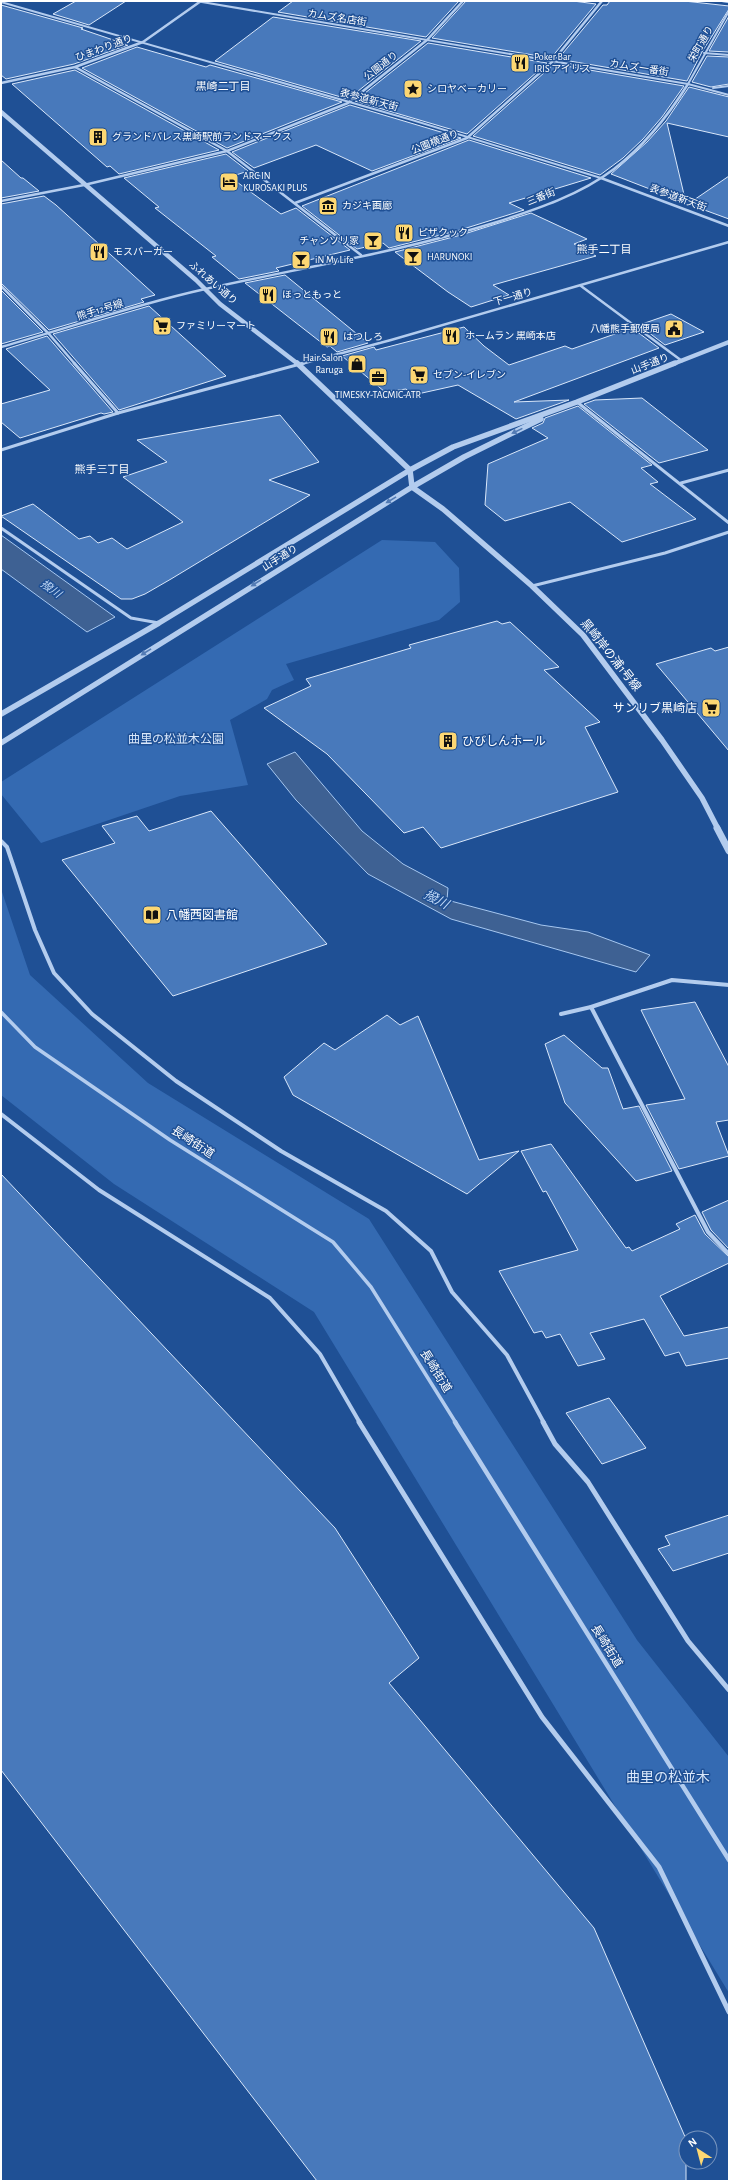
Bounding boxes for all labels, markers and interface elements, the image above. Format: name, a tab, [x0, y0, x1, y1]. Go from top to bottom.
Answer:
street label: カムズ名店街	[307, 7, 368, 28]
street label: 栄町通り	[686, 24, 715, 64]
street label: ひまわり通り	[74, 32, 134, 63]
street label: 公園通り	[362, 49, 400, 82]
restaurant icon: Poker Bar IRIS アイリス	[509, 52, 531, 74]
place label: Poker Bar IRIS アイリス	[534, 52, 591, 74]
street label: カムズ一番街	[609, 57, 670, 78]
place icon: シロヤベーカリー	[402, 78, 424, 100]
district label: 黒崎二丁目	[196, 81, 251, 92]
place label: シロヤベーカリー	[427, 84, 507, 94]
street label: 表参道新天街	[339, 86, 400, 113]
building icon: グランドパレス黒崎駅前ランドマークス	[87, 126, 109, 148]
street label: 公園横通り	[410, 127, 460, 156]
place label: グランドパレス黒崎駅前ランドマークス	[112, 131, 292, 142]
hotel icon: ARC IN KUROSAKI PLUS	[218, 171, 240, 193]
place label: ARC IN KUROSAKI PLUS	[243, 171, 307, 193]
street label: 表参道新天街	[648, 182, 708, 213]
street label: 三番街	[525, 186, 557, 207]
museum icon: カジキ画廊	[317, 195, 339, 217]
place label: カジキ画廊	[342, 201, 392, 211]
restaurant icon: ピザクック	[393, 222, 415, 244]
place label: ピザクック	[418, 227, 468, 238]
bar icon: チャンソリ家	[362, 230, 384, 252]
place label: チャンソリ家	[299, 236, 359, 246]
restaurant icon: モスバーガー	[88, 241, 110, 263]
district label: 熊手二丁目	[577, 243, 632, 255]
place label: モスバーガー	[113, 246, 173, 257]
bar icon: HARUNOKI	[402, 246, 424, 268]
bar icon: iN My Life	[290, 249, 312, 271]
place label: HARUNOKI	[427, 252, 472, 262]
place label: iN My Life	[315, 255, 354, 265]
street label: ふれあい通り	[187, 259, 240, 306]
restaurant icon: ほっともっと	[257, 284, 279, 306]
street label: 下一通り	[492, 286, 534, 307]
place label: ほっともっと	[282, 289, 342, 300]
street label: 熊手12号線	[75, 297, 124, 322]
supermarket icon: ファミリーマート	[151, 315, 173, 337]
public building icon: 八幡熊手郵便局	[663, 318, 685, 340]
place label: ファミリーマート	[176, 321, 256, 331]
place label: 八幡熊手郵便局	[590, 323, 660, 334]
restaurant icon: ホームラン 黒崎本店	[440, 325, 462, 347]
restaurant icon: はつしろ	[318, 326, 340, 348]
place label: ホームラン 黒崎本店	[465, 331, 556, 341]
place label: はつしろ	[343, 332, 383, 342]
street label: 山手通り	[629, 351, 670, 376]
place label: Hair Salon Raruga	[303, 353, 343, 375]
shop icon: Hair Salon Raruga	[346, 353, 368, 375]
supermarket icon: セブン-イレブン	[408, 364, 430, 386]
office icon: TIMESKY-TACMIC-ATR	[367, 366, 389, 388]
place label: セブン-イレブン	[433, 369, 506, 380]
place label: TIMESKY-TACMIC-ATR	[335, 390, 422, 400]
one-way arrow	[511, 428, 523, 434]
district label: 熊手三丁目	[75, 463, 130, 475]
one-way arrow	[385, 496, 397, 503]
street label: 山手通り	[260, 542, 300, 573]
water label: 撥川	[39, 577, 65, 601]
one-way arrow	[251, 579, 261, 587]
street label: 黒崎岸の浦1号線	[579, 616, 644, 693]
one-way arrow	[141, 648, 151, 656]
supermarket icon: サンリブ黒崎店	[700, 697, 722, 719]
place label: サンリブ黒崎店	[613, 701, 697, 714]
building icon: ひびしんホール	[437, 730, 459, 752]
park label: 曲里の松並木公園	[128, 733, 224, 745]
place label: ひびしんホール	[462, 734, 546, 747]
water label: 撥川	[421, 887, 453, 913]
library icon: 八幡西図書館	[141, 904, 163, 926]
place label: 八幡西図書館	[166, 908, 238, 921]
street label: 長崎街道	[170, 1123, 217, 1160]
street label: 長崎街道	[418, 1347, 455, 1395]
street label: 長崎街道	[589, 1622, 626, 1670]
park label: 曲里の松並木	[626, 1770, 710, 1785]
north arrow	[678, 2130, 718, 2170]
text: N	[686, 2136, 699, 2149]

